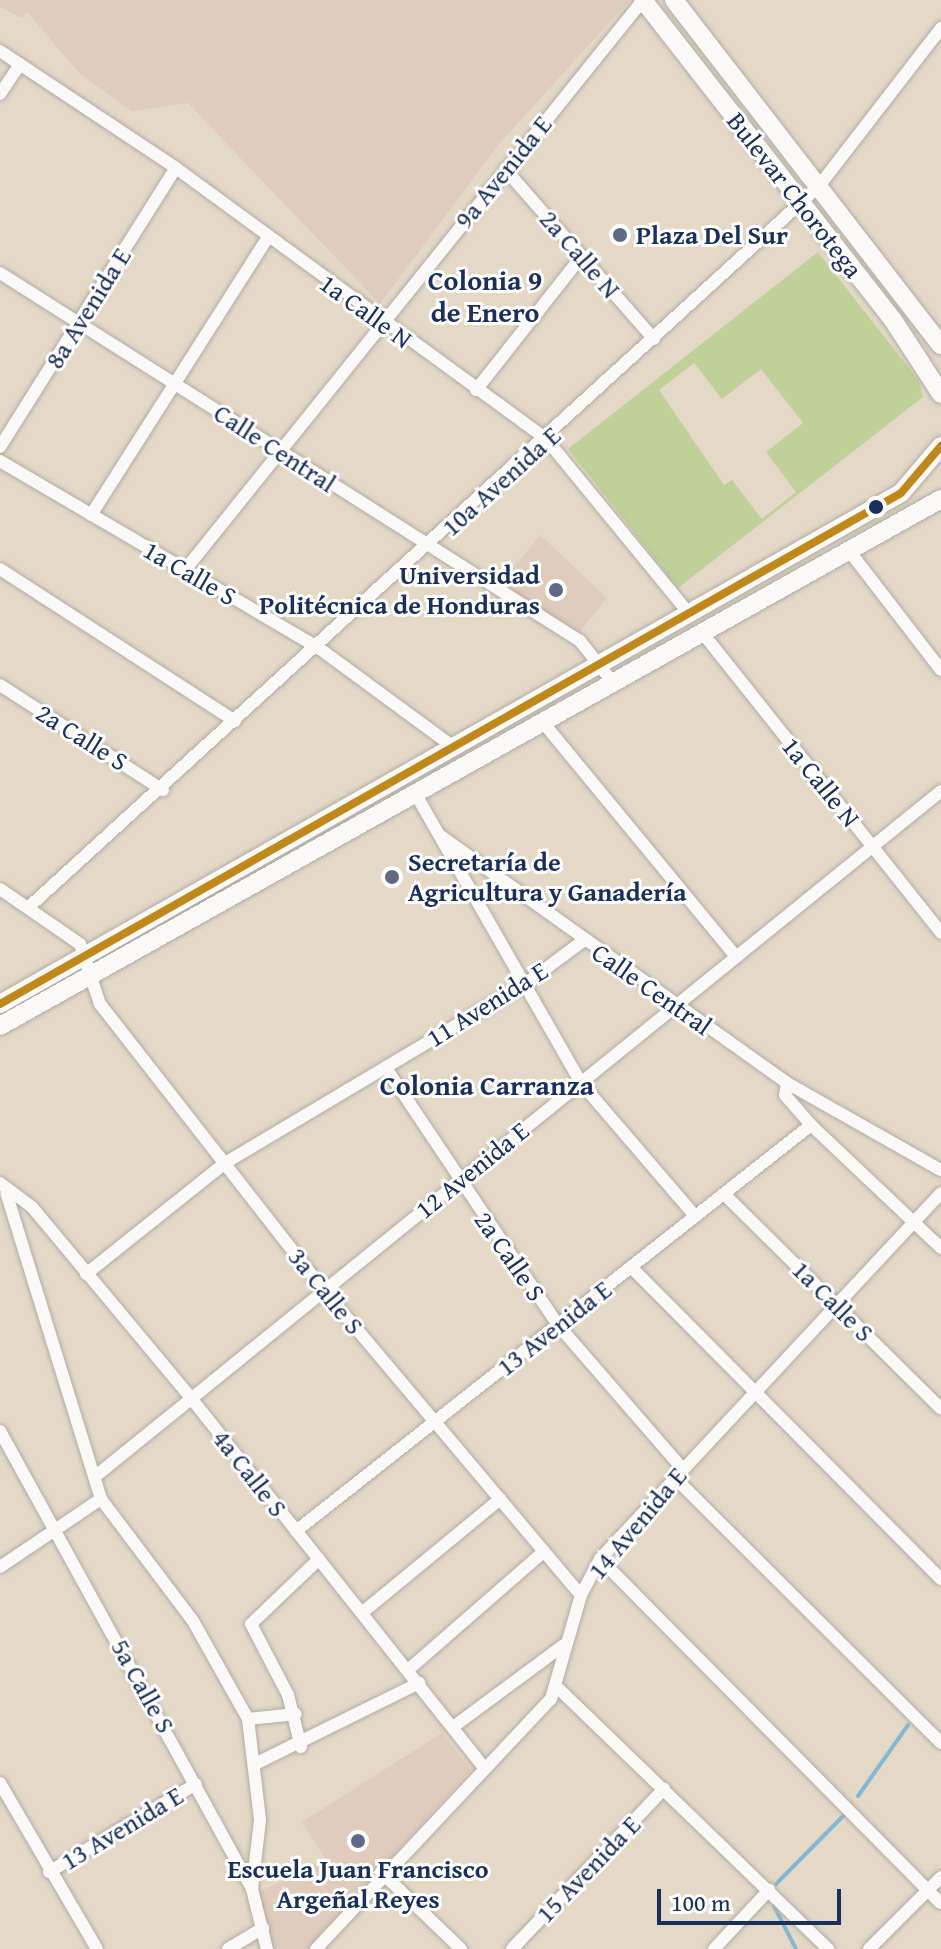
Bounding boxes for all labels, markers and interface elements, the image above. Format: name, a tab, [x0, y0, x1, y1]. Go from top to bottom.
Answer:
street label: Bulevar Chorotega	[721, 106, 869, 284]
street label: 9a Avenida E	[448, 109, 558, 235]
street label: 2a Calle N	[533, 204, 627, 304]
place label: Plaza Del Sur	[636, 219, 788, 251]
marker: Plaza Del Sur	[611, 226, 629, 244]
street label: 8a Avenida E	[39, 242, 137, 374]
district label: Colonia 9 de Enero	[428, 263, 542, 329]
street label: 1a Calle N	[314, 267, 418, 355]
street label: Calle Central	[208, 397, 342, 499]
street label: 10a Avenida E	[435, 420, 567, 542]
unlabelled marker	[868, 499, 884, 515]
street label: 1a Calle S	[138, 534, 242, 612]
place label: Universidad Politécnica de Honduras	[259, 559, 540, 620]
marker: Universidad Politécnica de Honduras	[547, 581, 565, 599]
street label: 2a Calle S	[30, 697, 134, 777]
street label: 1a Calle N	[775, 731, 867, 833]
place label: Secretaría de Agricultura y Ganadería	[408, 846, 687, 908]
marker: Secretaría de Agricultura y Ganadería	[383, 868, 401, 886]
street label: Calle Central	[586, 936, 718, 1042]
street label: 11 Avenida E	[421, 955, 553, 1053]
district label: Colonia Carranza	[380, 1068, 594, 1102]
street label: 12 Avenida E	[409, 1115, 535, 1225]
street label: 2a Calle S	[468, 1205, 552, 1307]
street label: 3a Calle S	[282, 1241, 370, 1341]
street label: 1a Calle S	[786, 1254, 880, 1348]
street label: 13 Avenida E	[491, 1274, 617, 1382]
street label: 4a Calle S	[206, 1423, 294, 1523]
street label: 14 Avenida E	[581, 1461, 693, 1585]
street label: 5a Calle S	[105, 1634, 181, 1738]
street label: 13 Avenida E	[55, 1779, 189, 1877]
street label: 15 Avenida E	[529, 1809, 647, 1929]
marker: Escuela Juan Francisco Argeñal Reyes	[349, 1832, 367, 1850]
place label: Escuela Juan Francisco Argeñal Reyes	[227, 1853, 489, 1914]
scale bar	[661, 1873, 845, 1923]
text: 100 m	[671, 1885, 731, 1920]

